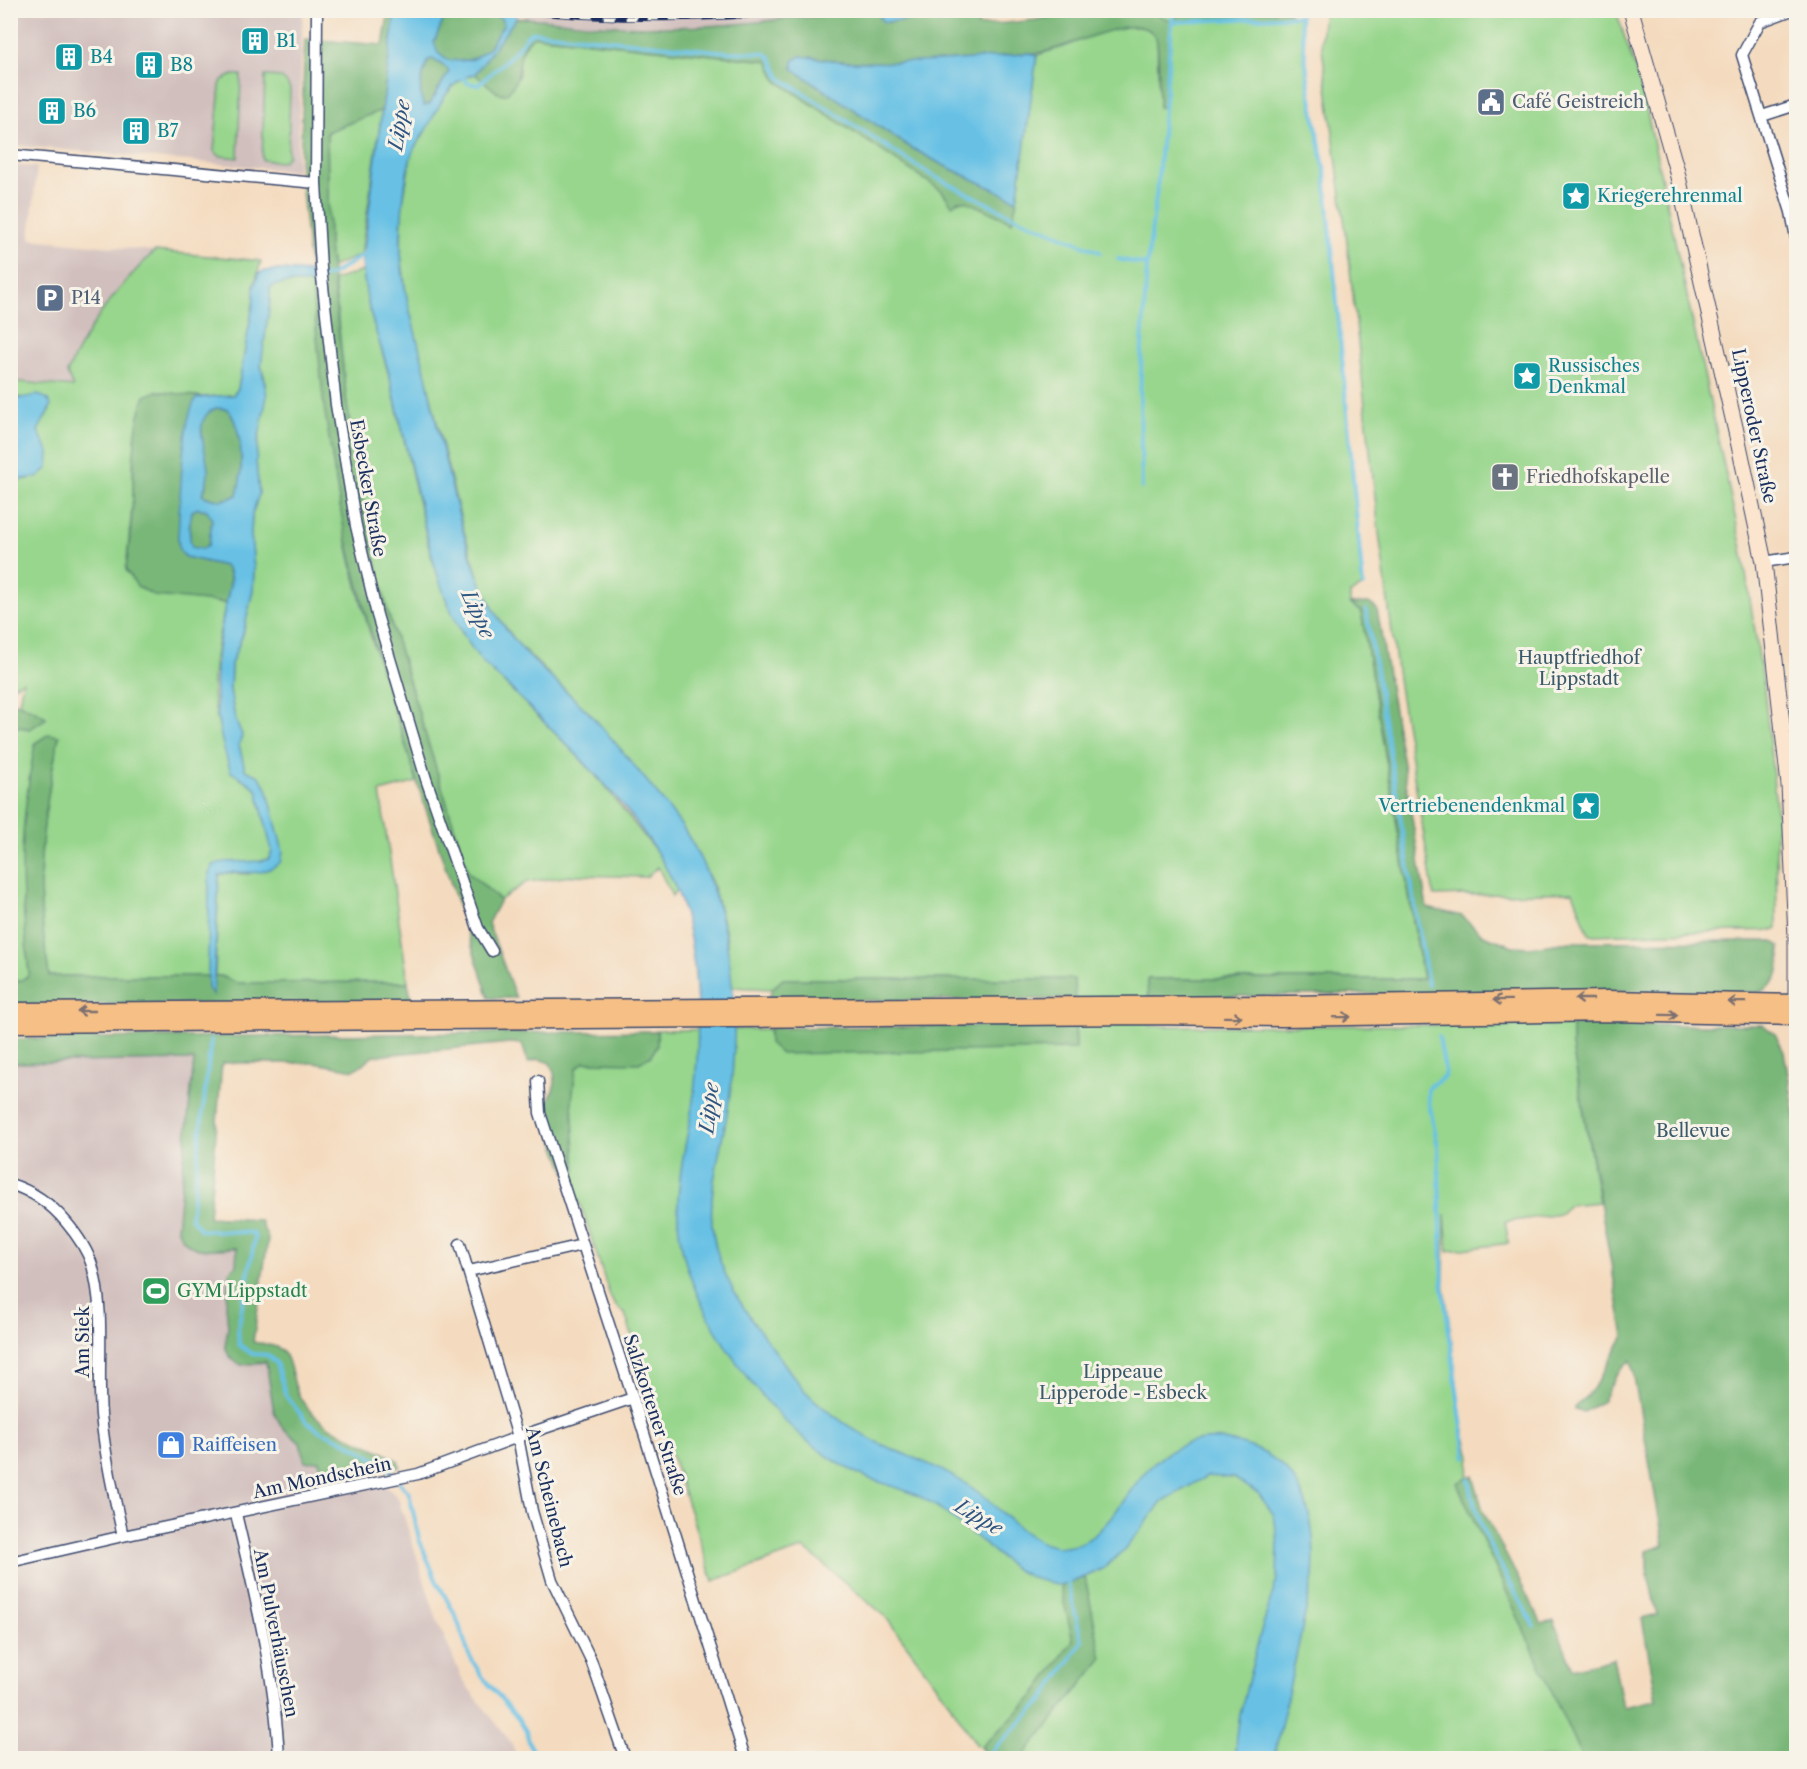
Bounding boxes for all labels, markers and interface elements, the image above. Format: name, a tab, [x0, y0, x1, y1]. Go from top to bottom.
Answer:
building icon: B1	[239, 25, 271, 57]
place label: B1	[276, 30, 297, 52]
building icon: B4	[53, 41, 85, 73]
place label: B4	[90, 46, 113, 68]
building icon: B8	[133, 49, 165, 81]
place label: B8	[170, 54, 193, 76]
public building icon: Café Geistreich	[1475, 86, 1507, 118]
place label: Café Geistreich	[1512, 91, 1644, 113]
building icon: B6	[36, 95, 68, 127]
water label: Lippe	[383, 97, 415, 154]
place label: B6	[73, 100, 96, 122]
building icon: B7	[120, 115, 152, 147]
place label: B7	[157, 120, 179, 142]
place icon: Kriegerehrenmal	[1560, 180, 1592, 212]
place label: Kriegerehrenmal	[1597, 185, 1743, 207]
parking icon: P14	[34, 282, 66, 314]
place label: P14	[71, 287, 101, 309]
street label: Lipperoder Straße	[1727, 347, 1781, 505]
place label: Russisches Denkmal	[1548, 355, 1640, 398]
place icon: Russisches Denkmal	[1511, 360, 1543, 392]
street label: Esbecker Straße	[345, 418, 391, 558]
church icon: Friedhofskapelle	[1489, 461, 1521, 493]
place label: Friedhofskapelle	[1526, 466, 1670, 488]
water label: Lippe	[456, 584, 500, 643]
park label: Hauptfriedhof Lippstadt	[1518, 647, 1643, 690]
place icon: Vertriebenendenkmal	[1570, 790, 1602, 822]
place label: Vertriebenendenkmal	[1378, 795, 1565, 817]
one-way arrow	[1575, 993, 1595, 1005]
one-way arrow	[1492, 995, 1512, 1006]
one-way arrow	[1728, 996, 1748, 1007]
one-way arrow	[77, 1005, 97, 1017]
one-way arrow	[1658, 1009, 1678, 1020]
one-way arrow	[1223, 1011, 1243, 1023]
one-way arrow	[1331, 1011, 1351, 1023]
water label: Lippe	[694, 1080, 724, 1137]
park label: Bellevue	[1656, 1120, 1730, 1142]
sports icon: GYM Lippstadt	[140, 1275, 172, 1307]
place label: GYM Lippstadt	[177, 1280, 308, 1302]
street label: Am Siek	[72, 1305, 94, 1379]
street label: Salzkottener Straße	[619, 1331, 691, 1499]
park label: Lippeaue Lipperode - Esbeck	[1039, 1361, 1209, 1404]
street label: Am Scheinebach	[521, 1423, 577, 1570]
shop icon: Raiffeisen	[155, 1429, 187, 1461]
place label: Raiffeisen	[192, 1434, 277, 1456]
street label: Am Mondschein	[250, 1453, 393, 1504]
water label: Lippe	[949, 1493, 1008, 1541]
street label: Am Pulverhäuschen	[249, 1546, 303, 1719]

